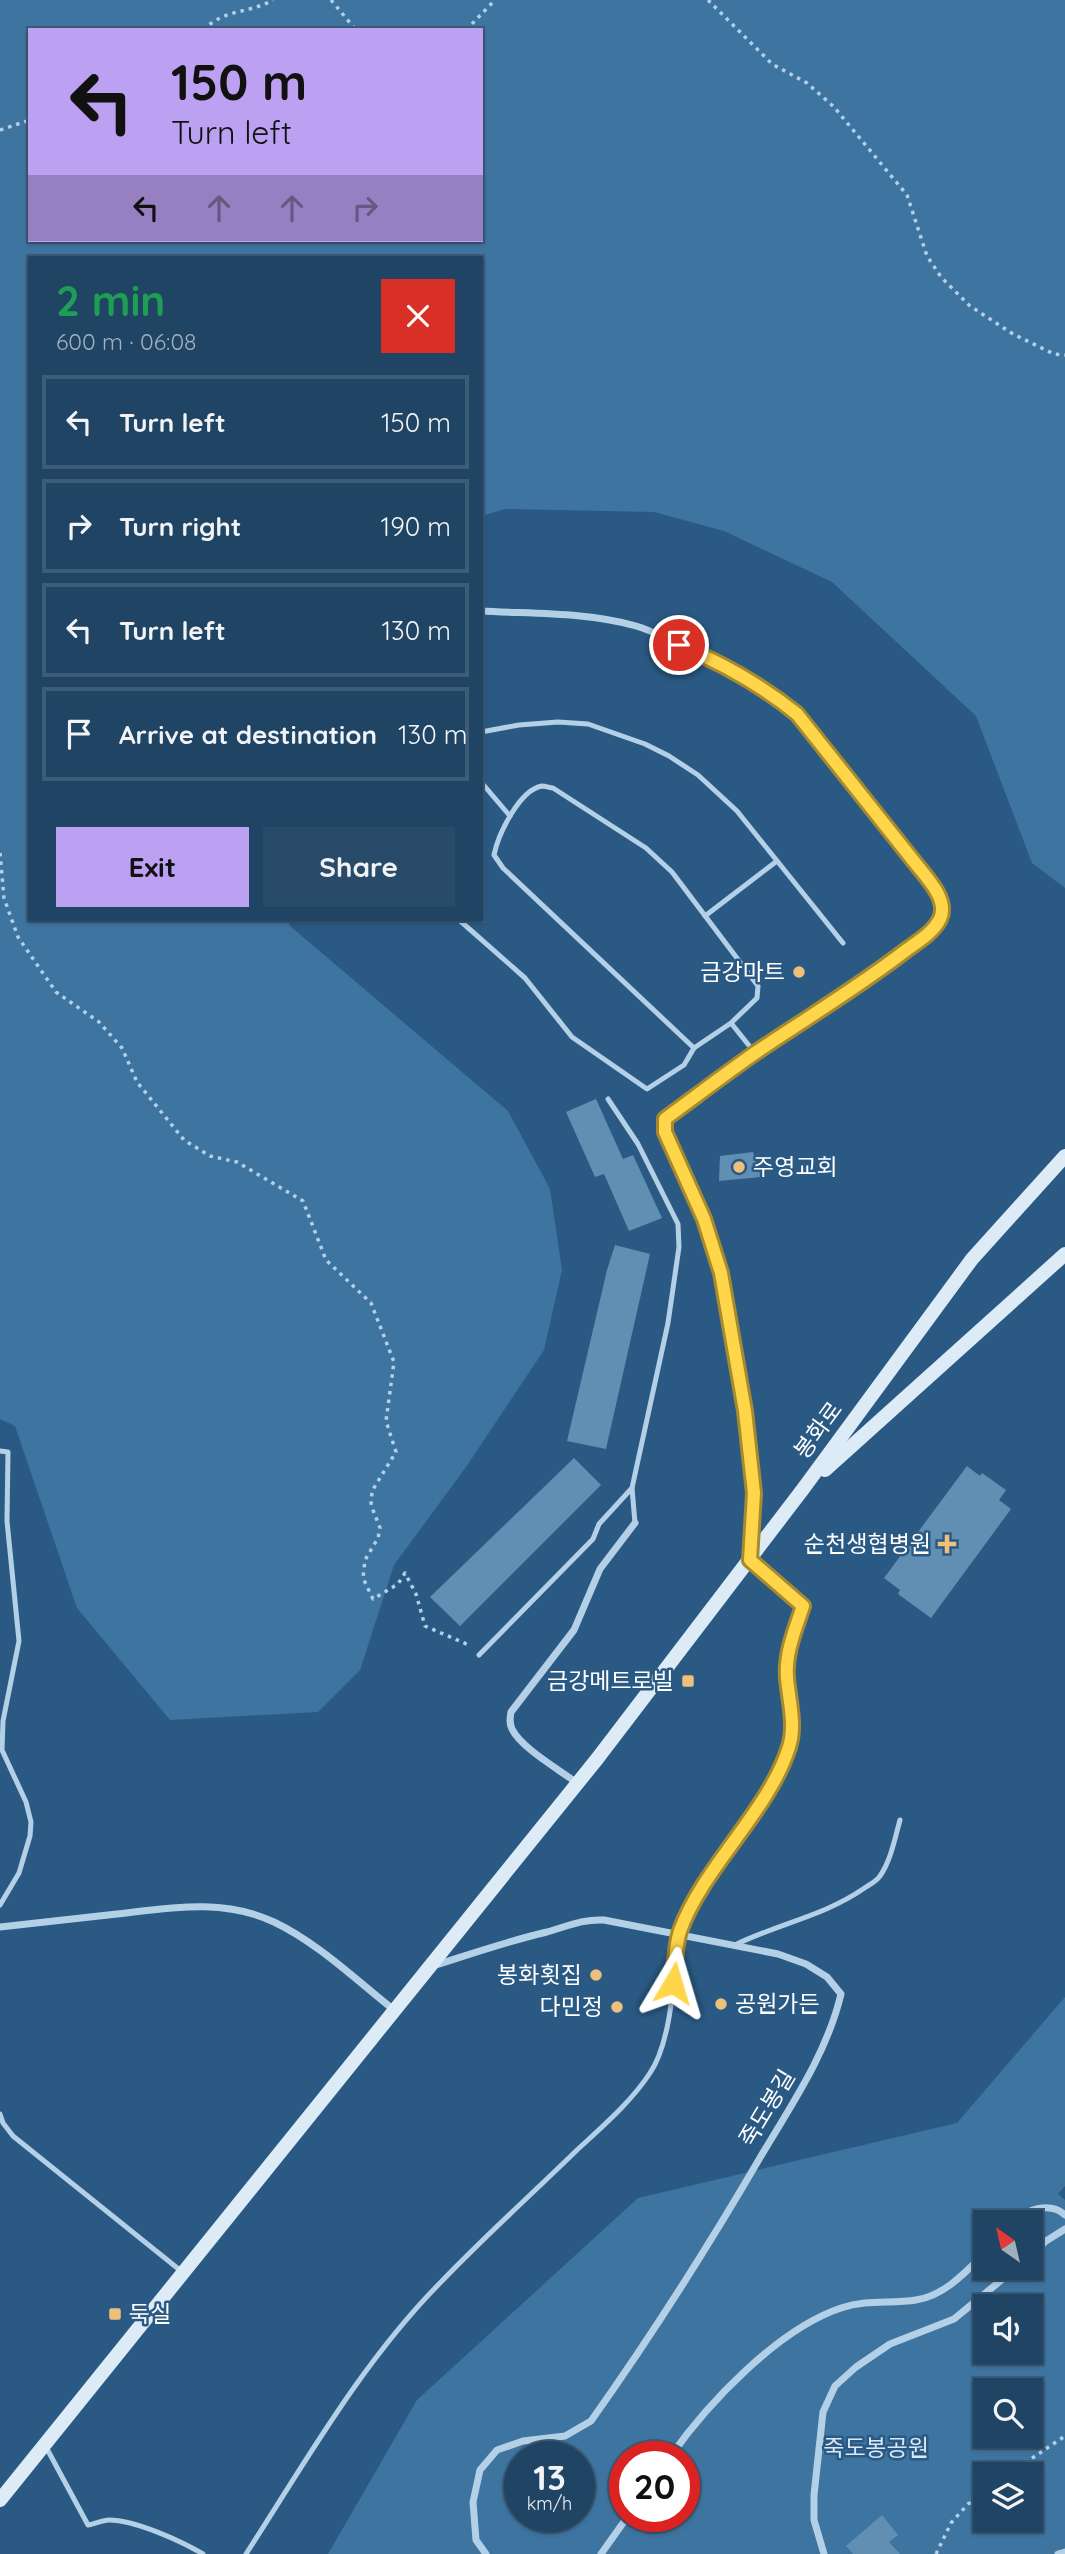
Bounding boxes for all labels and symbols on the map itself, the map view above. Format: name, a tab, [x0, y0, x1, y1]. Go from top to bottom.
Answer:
pin	[649, 615, 709, 675]
place label: 금강마트	[700, 957, 785, 986]
marker: 금강마트	[791, 964, 807, 980]
place label: 주영교회	[753, 1152, 838, 1181]
marker: 주영교회	[731, 1159, 747, 1175]
street label: 봉화로	[787, 1396, 848, 1464]
place label: 순천생협병원	[804, 1529, 931, 1558]
marker: 순천생협병원	[937, 1534, 957, 1554]
place label: 금강메트로빌	[547, 1666, 674, 1695]
marker: 금강메트로빌	[680, 1673, 696, 1689]
position arrow	[636, 1946, 710, 2020]
place label: 봉화횟집	[497, 1960, 582, 1989]
marker: 봉화횟집	[588, 1967, 604, 1983]
place label: 공원가든	[735, 1989, 820, 2018]
place label: 다민정	[540, 1992, 603, 2021]
marker: 공원가든	[713, 1996, 729, 2012]
marker: 다민정	[609, 1999, 625, 2015]
street label: 죽도봉길	[732, 2064, 801, 2151]
north arrow	[973, 2210, 1043, 2280]
place label: 둑실	[129, 2299, 171, 2328]
marker: 둑실	[107, 2306, 123, 2322]
park label: 죽도봉공원	[823, 2433, 929, 2462]
speed limit sign: 20	[609, 2441, 700, 2532]

